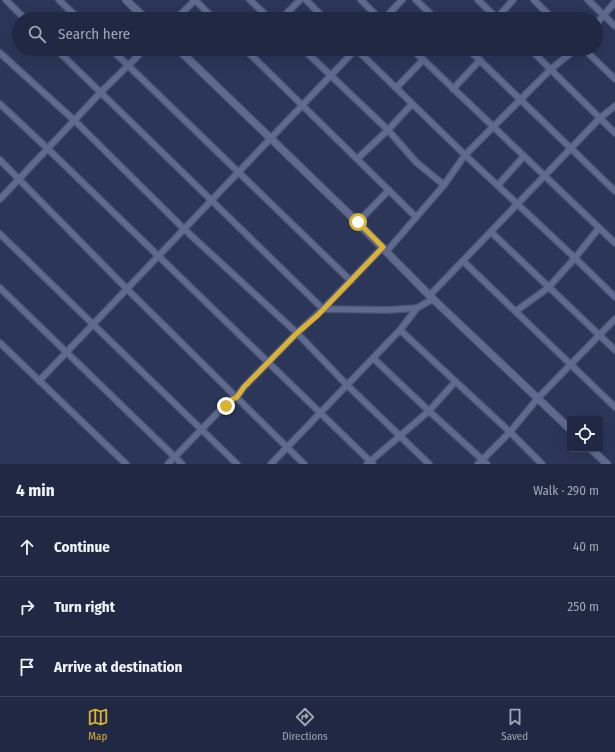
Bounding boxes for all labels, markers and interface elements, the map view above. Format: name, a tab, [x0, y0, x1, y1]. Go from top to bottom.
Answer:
search box	[12, 12, 603, 56]
icon: search	[26, 23, 48, 45]
text: Search here	[58, 25, 130, 43]
route start	[349, 213, 367, 231]
route end	[217, 397, 235, 415]
map controls	[567, 416, 603, 452]
button: locate	[567, 416, 603, 452]
text: 4 min	[16, 480, 55, 501]
text: Walk · 290 m	[533, 483, 599, 498]
icon: ahead	[16, 536, 38, 558]
text: Continue	[54, 538, 110, 556]
text: 40 m	[573, 539, 599, 554]
icon: right	[16, 596, 38, 618]
text: Turn right	[54, 598, 115, 616]
text: 250 m	[567, 599, 599, 614]
icon: arrive	[16, 656, 38, 678]
text: Arrive at destination	[54, 658, 182, 676]
tab: Map	[87, 706, 109, 743]
tab: Directions	[282, 706, 328, 743]
tab: Saved	[501, 706, 528, 743]

